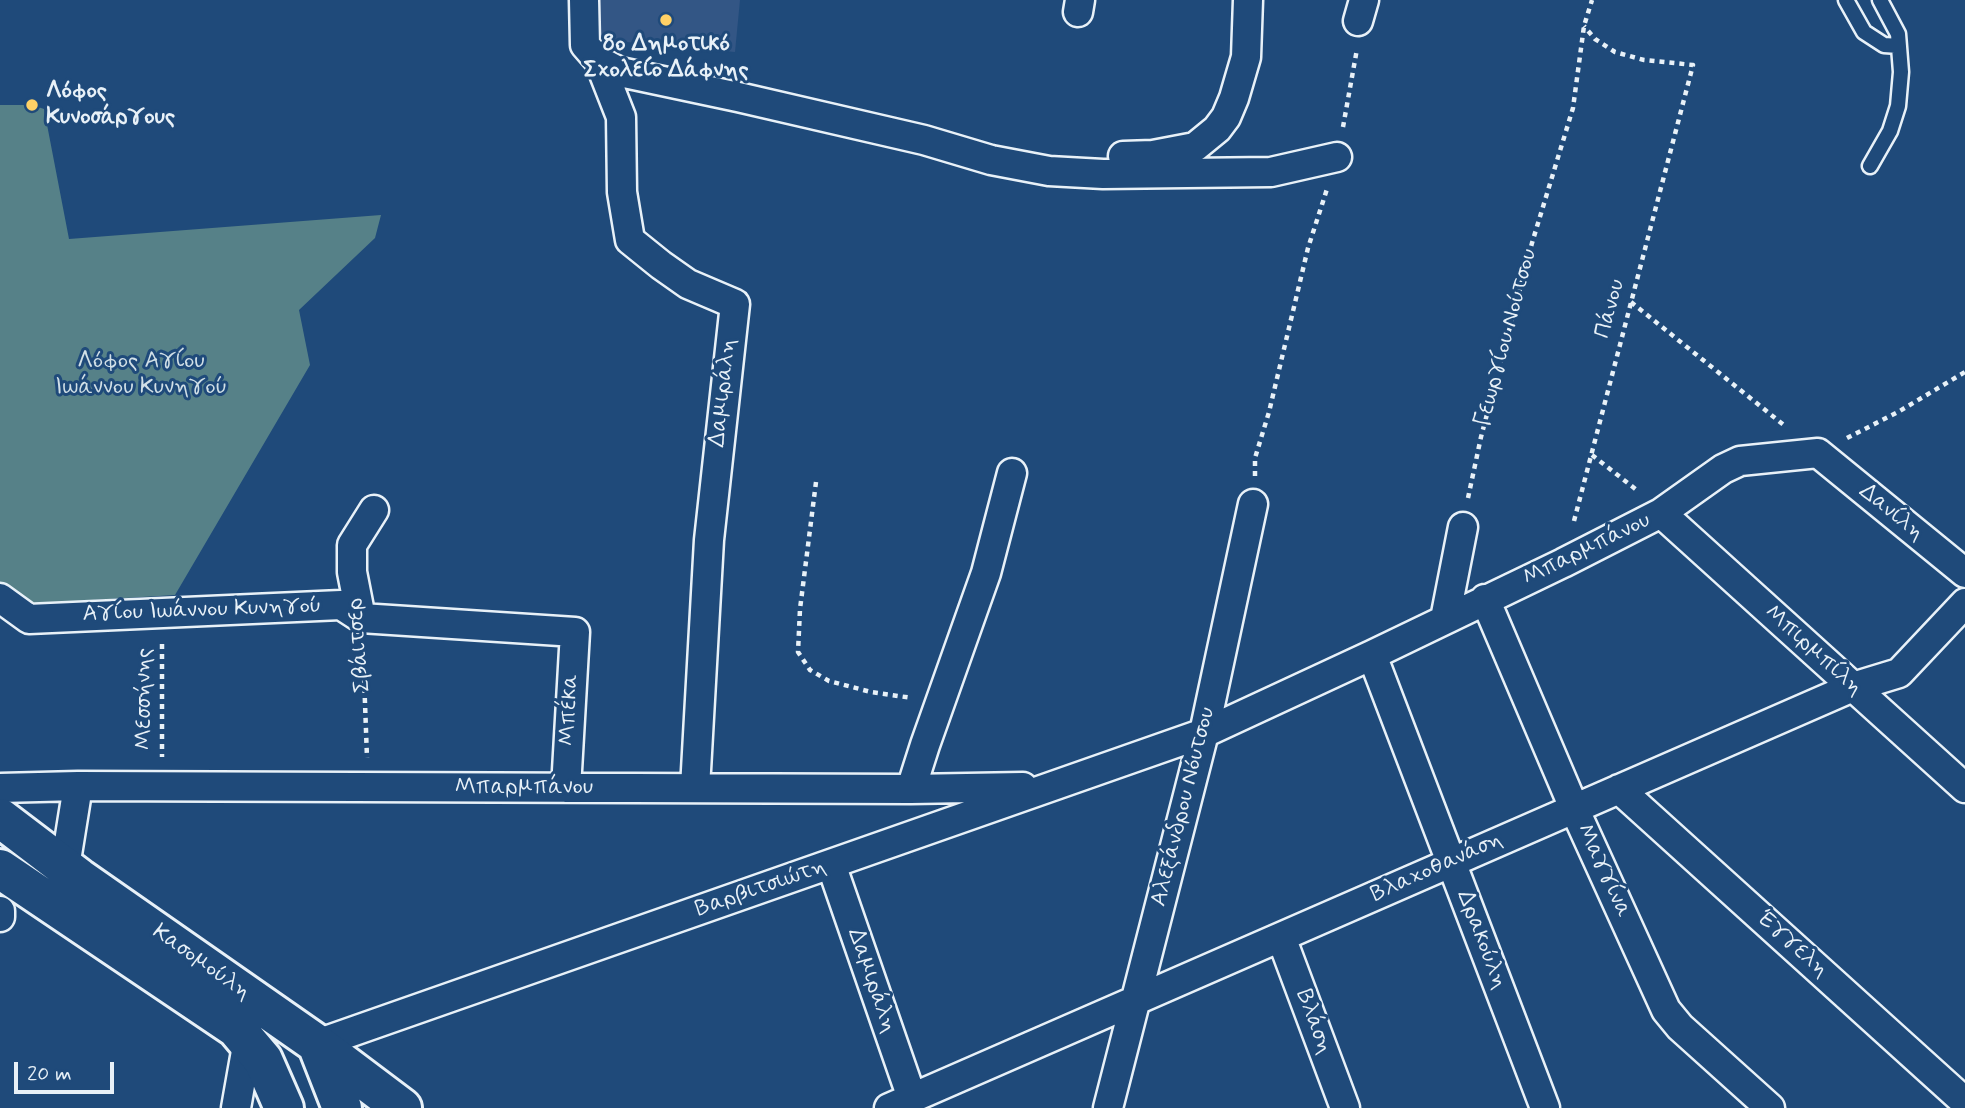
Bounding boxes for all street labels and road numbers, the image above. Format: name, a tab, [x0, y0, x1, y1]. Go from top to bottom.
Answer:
street label: Γεωργίου Νούτσου	[1470, 246, 1544, 430]
street label: Πάνου	[1590, 276, 1632, 342]
street label: Δαμιράλη	[705, 337, 743, 449]
street label: Δανίλη	[1853, 478, 1929, 548]
street label: Μπαρμπάνου	[1519, 507, 1655, 593]
street label: Αγίου Ιωάννου Κυνηγού	[82, 593, 322, 629]
street label: Σβάιτσερ	[342, 596, 378, 694]
street label: Μπιρμπίλη	[1758, 600, 1868, 702]
street label: Μεσσήνης	[131, 648, 159, 750]
street label: Μπέκα	[554, 673, 586, 747]
street label: Αλεξάνδρου Νόυτσου	[1146, 705, 1222, 909]
street label: Μπαρμπάνου	[455, 774, 593, 802]
street label: Μαγγίνα	[1569, 820, 1637, 922]
street label: Βλαχοθανάση	[1367, 827, 1507, 909]
street label: Βαρβιτσιώτη	[692, 854, 830, 924]
street label: Δρακούλη	[1450, 887, 1512, 993]
street label: Έγγελη	[1750, 906, 1834, 984]
street label: Κασομούλη	[146, 919, 256, 1007]
street label: Δαμιράλη	[840, 925, 902, 1037]
street label: Βλάση	[1289, 986, 1337, 1058]

